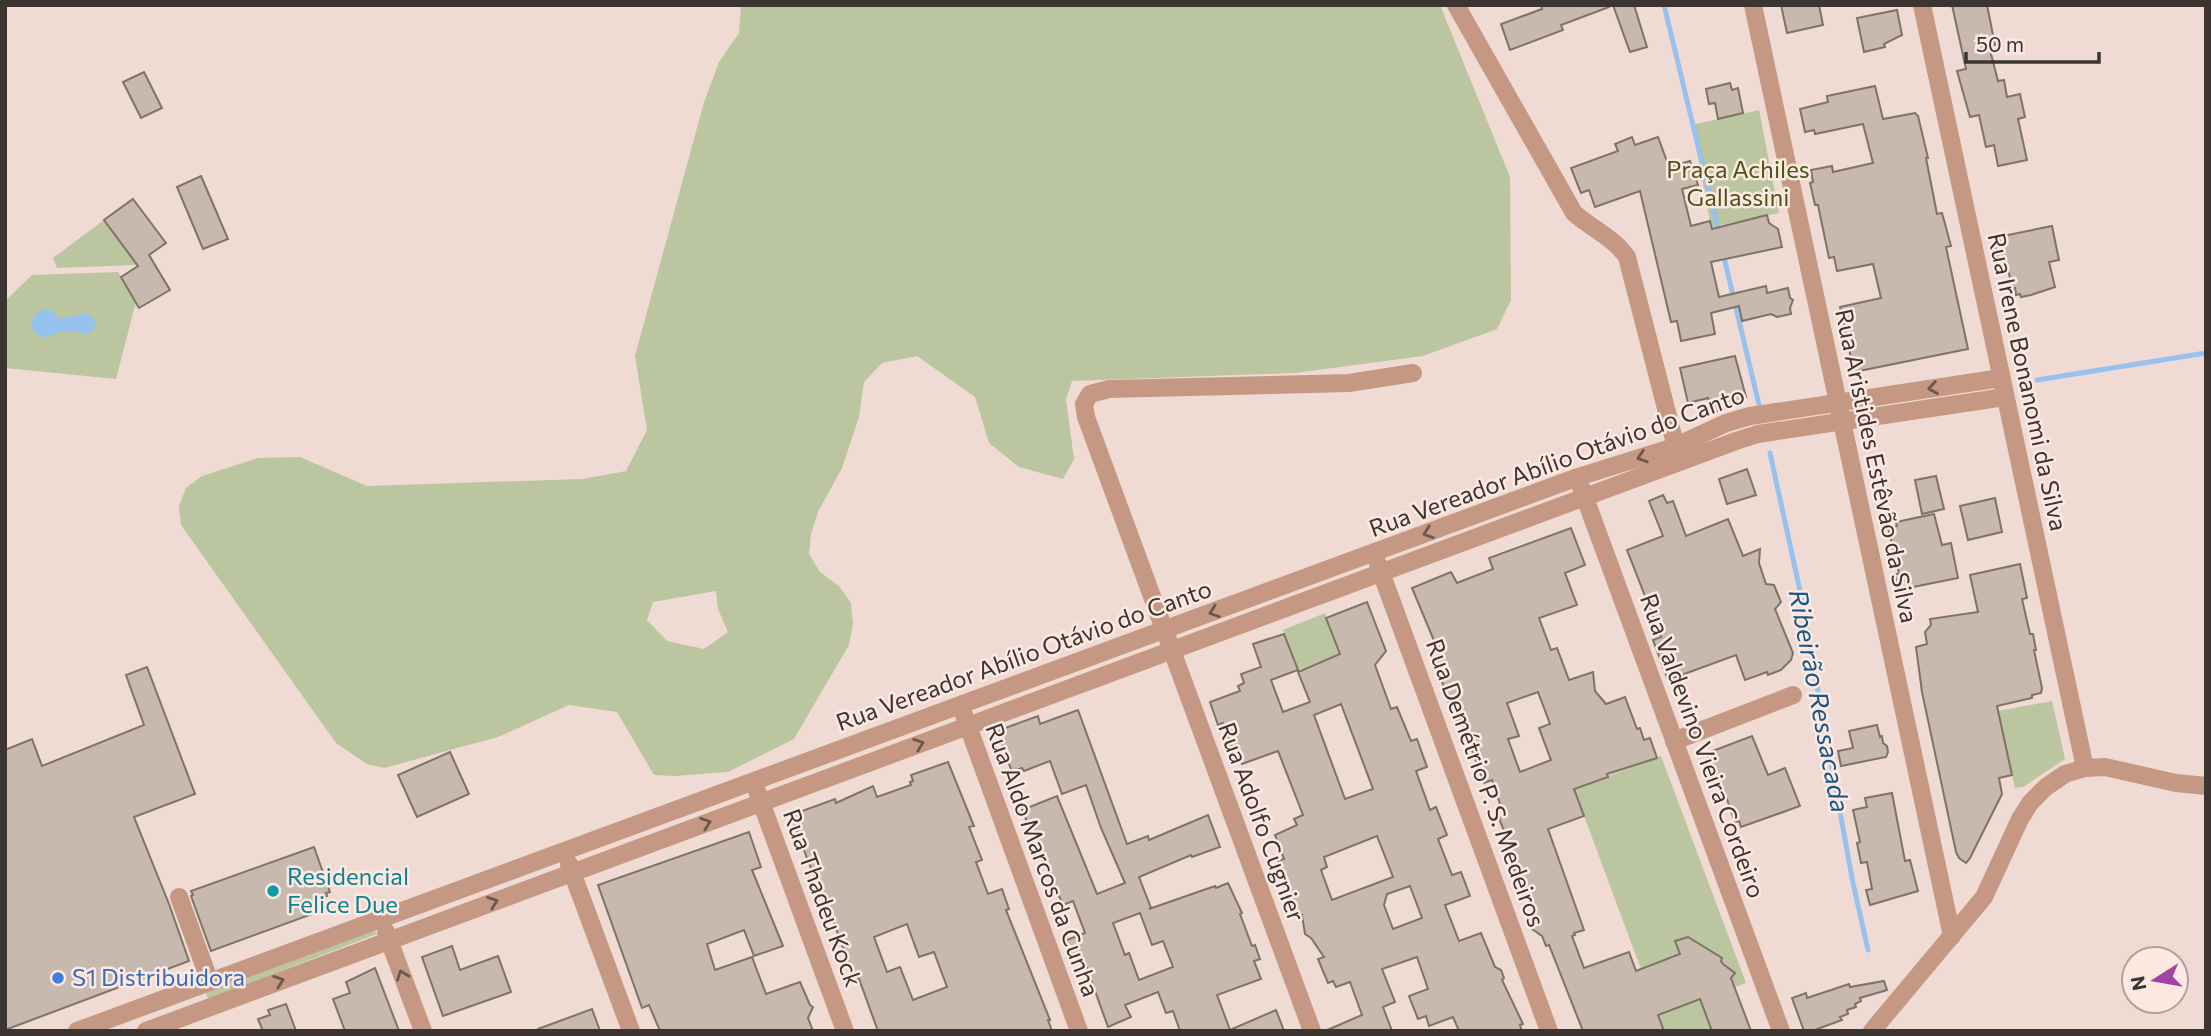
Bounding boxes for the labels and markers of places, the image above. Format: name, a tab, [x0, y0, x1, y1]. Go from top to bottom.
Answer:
place label: Residencial Felice Due	[287, 861, 409, 918]
marker: Residencial Felice Due	[265, 883, 281, 899]
place label: S1 Distribuidora	[72, 962, 245, 991]
marker: S1 Distribuidora	[50, 970, 66, 986]

